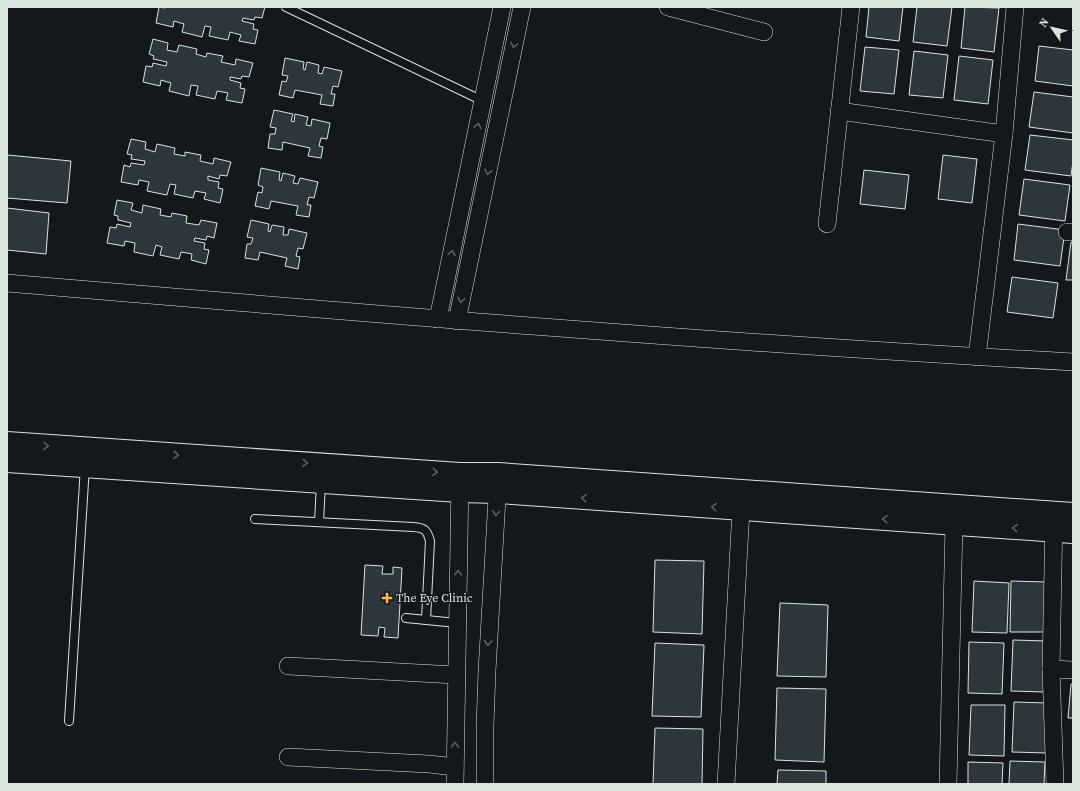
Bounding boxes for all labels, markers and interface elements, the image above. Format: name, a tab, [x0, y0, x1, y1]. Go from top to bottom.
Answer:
north arrow	[1032, 8, 1072, 48]
text: N	[1036, 15, 1053, 30]
one-way arrow	[511, 42, 519, 48]
one-way arrow	[473, 123, 482, 129]
one-way arrow	[484, 169, 492, 176]
one-way arrow	[447, 250, 455, 257]
one-way arrow	[458, 297, 466, 303]
one-way arrow	[43, 441, 49, 450]
one-way arrow	[173, 450, 179, 459]
one-way arrow	[302, 459, 308, 468]
one-way arrow	[432, 468, 438, 477]
one-way arrow	[581, 493, 587, 502]
one-way arrow	[711, 503, 717, 512]
one-way arrow	[492, 510, 501, 516]
one-way arrow	[882, 515, 888, 524]
one-way arrow	[1012, 524, 1018, 532]
one-way arrow	[454, 570, 462, 576]
place label: The Eye Clinic	[396, 590, 473, 606]
marker: The Eye Clinic	[381, 592, 393, 604]
one-way arrow	[484, 640, 493, 646]
one-way arrow	[451, 742, 459, 748]

